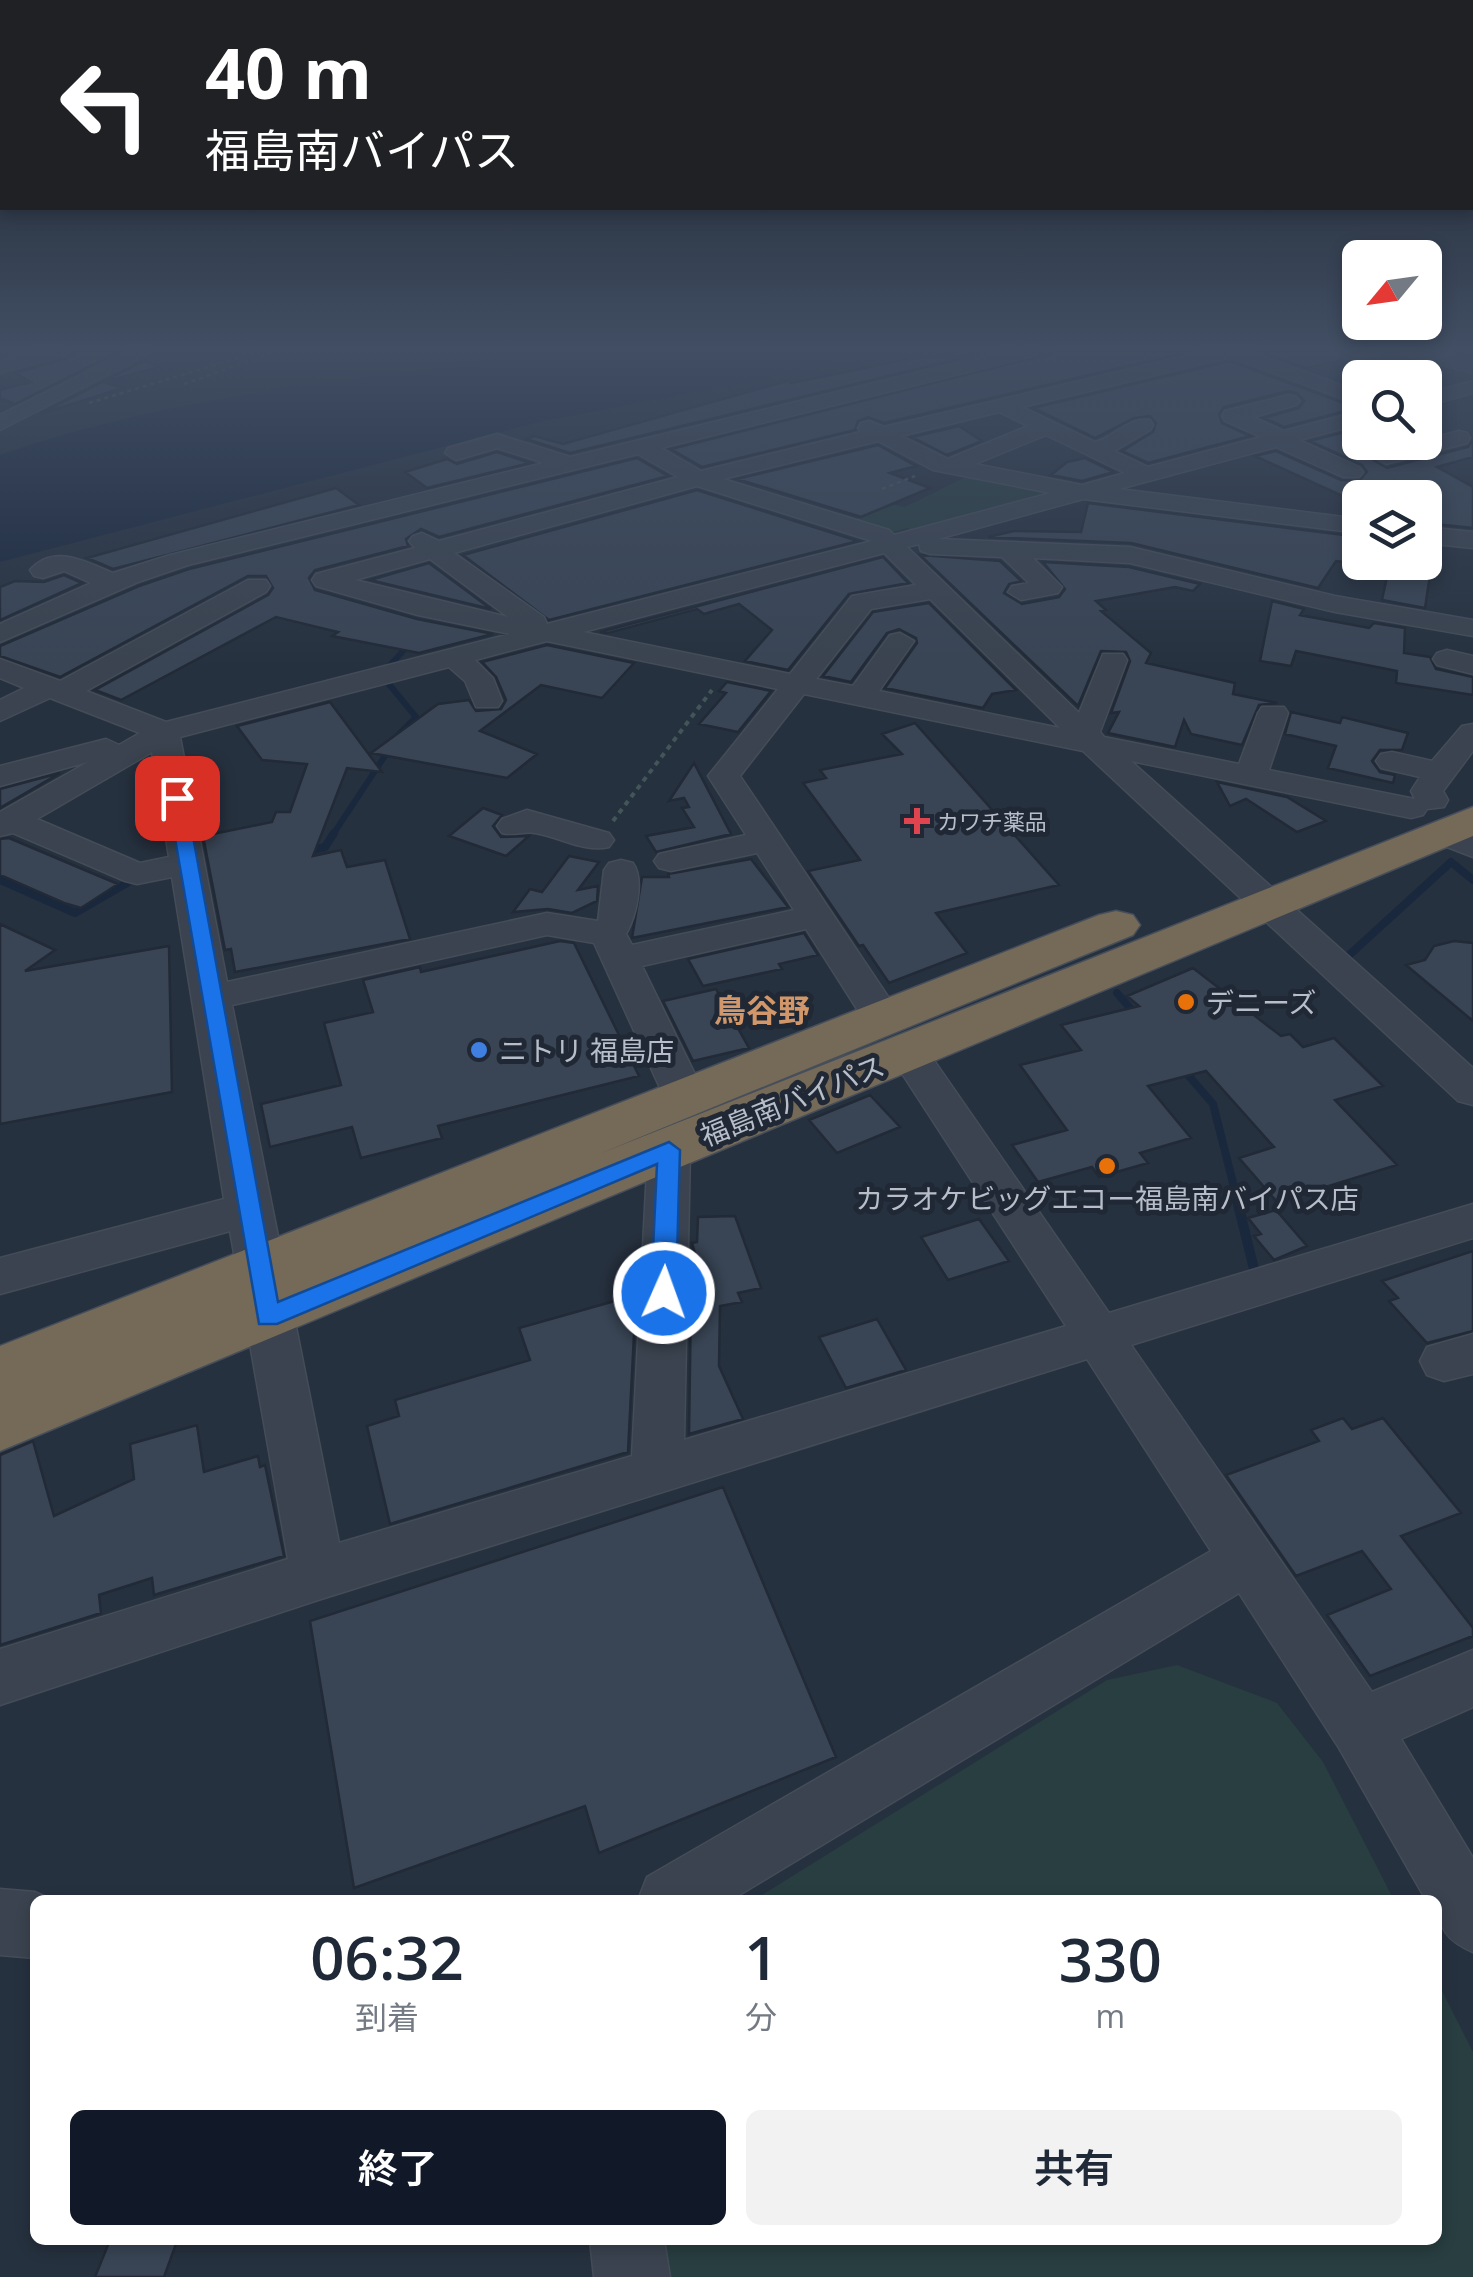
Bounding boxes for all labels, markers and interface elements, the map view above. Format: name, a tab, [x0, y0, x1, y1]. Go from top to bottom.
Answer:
text: 40 m	[205, 24, 372, 120]
icon: left	[40, 40, 170, 170]
text: 福島南バイパス	[205, 119, 519, 180]
north arrow	[1342, 240, 1442, 340]
map controls	[1342, 240, 1442, 580]
button: search	[1342, 360, 1442, 460]
button: layers	[1342, 480, 1442, 580]
pin	[135, 756, 220, 841]
icon: arrive	[150, 771, 205, 826]
place label: カワチ薬品	[937, 806, 1047, 836]
marker: カワチ薬品	[906, 810, 928, 832]
place label: デニーズ	[1206, 983, 1317, 1021]
district label: 鳥谷野	[714, 988, 810, 1031]
marker: デニーズ	[1175, 991, 1197, 1013]
place label: ニトリ 福島店	[499, 1031, 674, 1069]
marker: ニトリ 福島店	[468, 1039, 490, 1061]
street label: 福島南バイパス	[694, 1046, 890, 1154]
marker: カラオケビッグエコー福島南バイパス店	[1096, 1155, 1118, 1177]
place label: カラオケビッグエコー福島南バイパス店	[855, 1179, 1359, 1217]
position arrow	[612, 1241, 716, 1345]
text: 06:32	[310, 1916, 464, 1998]
text: 1	[744, 1916, 779, 1998]
text: 330	[1059, 1918, 1162, 2000]
text: m	[1095, 1994, 1125, 2037]
text: 到着	[355, 1995, 419, 2038]
text: 分	[745, 1995, 777, 2038]
button: 終了	[70, 2110, 726, 2225]
button: 共有	[746, 2110, 1402, 2225]

